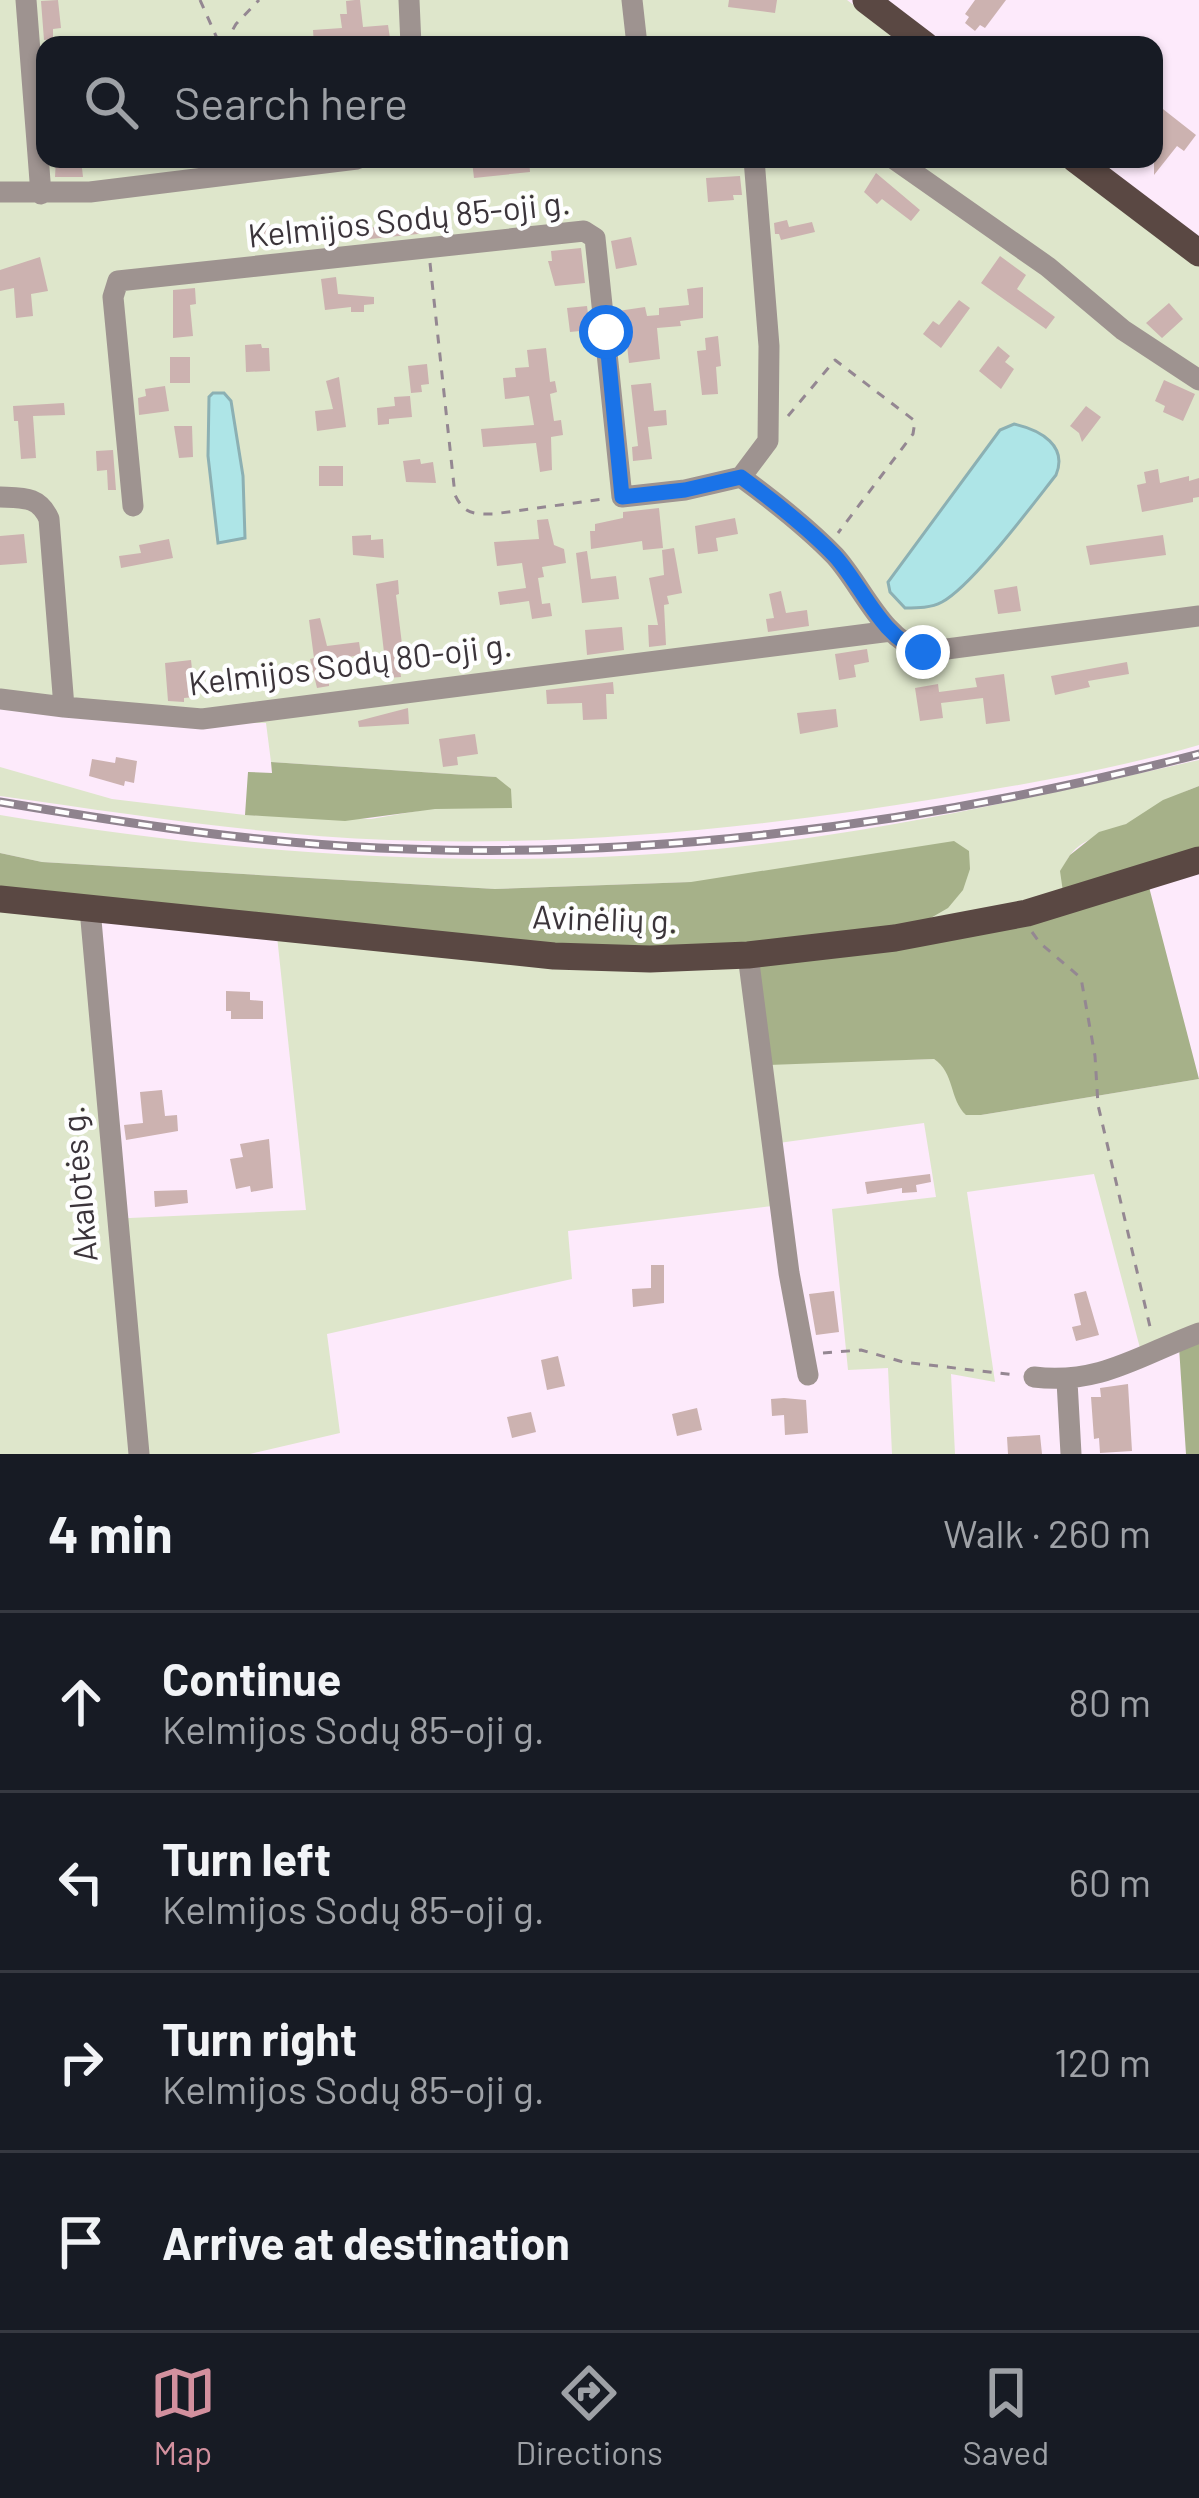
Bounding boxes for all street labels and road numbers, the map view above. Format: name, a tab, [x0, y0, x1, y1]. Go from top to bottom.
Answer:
street label: Kelmijos Sodų 85-oji g.	[246, 181, 572, 255]
street label: Kelmijos Sodų 80-oji g.	[186, 623, 514, 703]
street label: Avinėlių g.	[532, 895, 678, 941]
street label: Akalotės g.	[51, 1104, 105, 1264]

